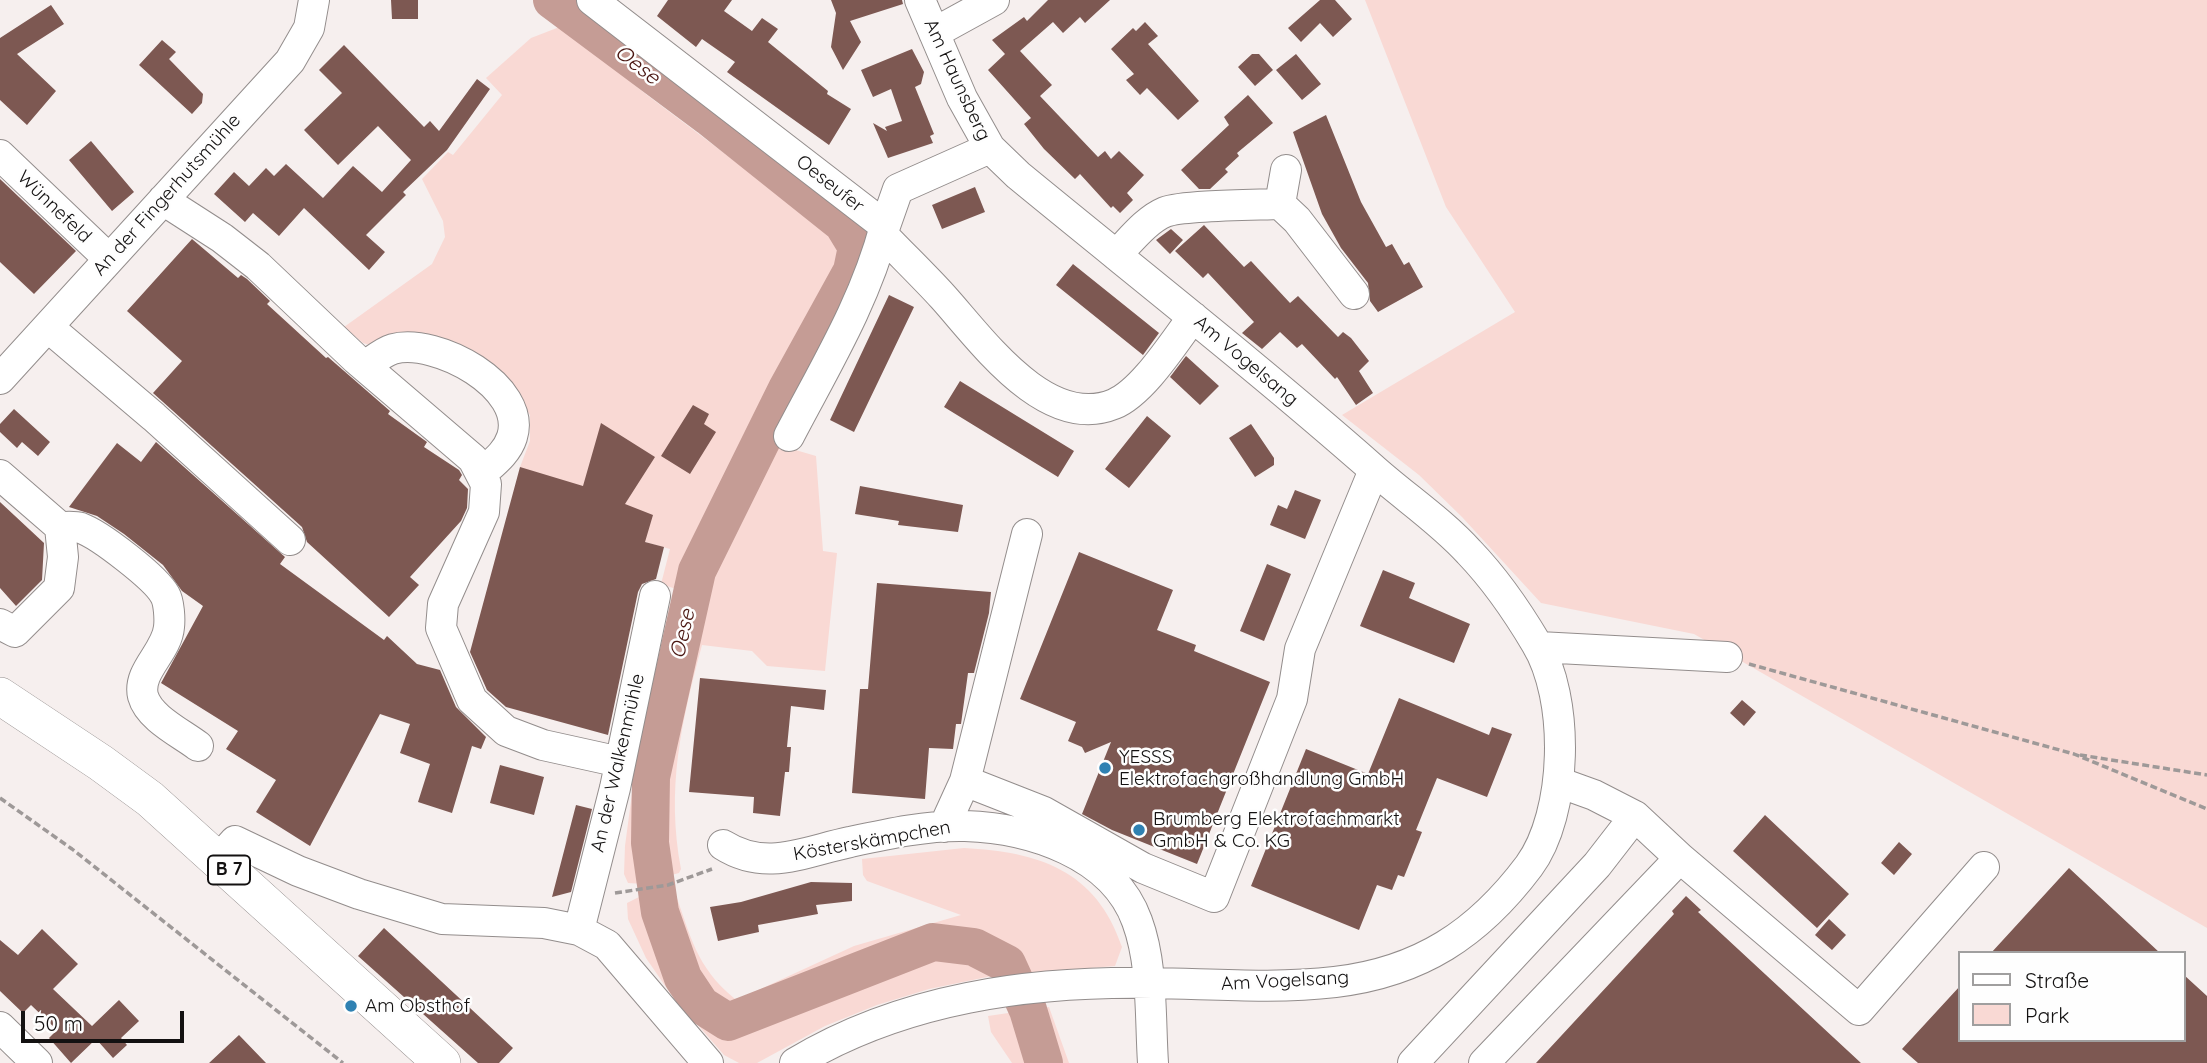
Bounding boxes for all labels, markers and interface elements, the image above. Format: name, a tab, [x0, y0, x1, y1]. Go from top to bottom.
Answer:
street label: Am Haunsberg	[919, 16, 995, 144]
water label: Oese	[610, 40, 664, 90]
street label: An der Fingerhutsmühle	[88, 109, 246, 281]
street label: Oeseufer	[791, 150, 869, 218]
street label: Wünnefeld	[12, 166, 96, 248]
street label: Am Vogelsang	[1189, 311, 1303, 411]
water label: Oese	[665, 607, 701, 661]
street label: An der Walkenmühle	[586, 671, 650, 855]
place label: YESSS Elektrofachgroßhandlung GmbH	[1119, 746, 1404, 790]
marker: YESSS Elektrofachgroßhandlung GmbH	[1097, 760, 1113, 776]
place label: Brumberg Elektrofachmarkt GmbH & Co. KG	[1153, 808, 1400, 852]
street label: Kösterskämpchen	[792, 816, 952, 866]
marker: Brumberg Elektrofachmarkt GmbH & Co. KG	[1131, 822, 1147, 838]
road number: B 7	[208, 856, 250, 884]
legend	[1958, 951, 2186, 1042]
street label: Am Vogelsang	[1220, 966, 1350, 996]
text: Straße	[2025, 967, 2089, 993]
place label: Am Obsthof	[365, 995, 470, 1017]
scale bar	[24, 996, 187, 1040]
marker: Am Obsthof	[343, 998, 359, 1014]
text: Park	[2025, 1002, 2069, 1028]
text: 50 m	[34, 1010, 83, 1036]

